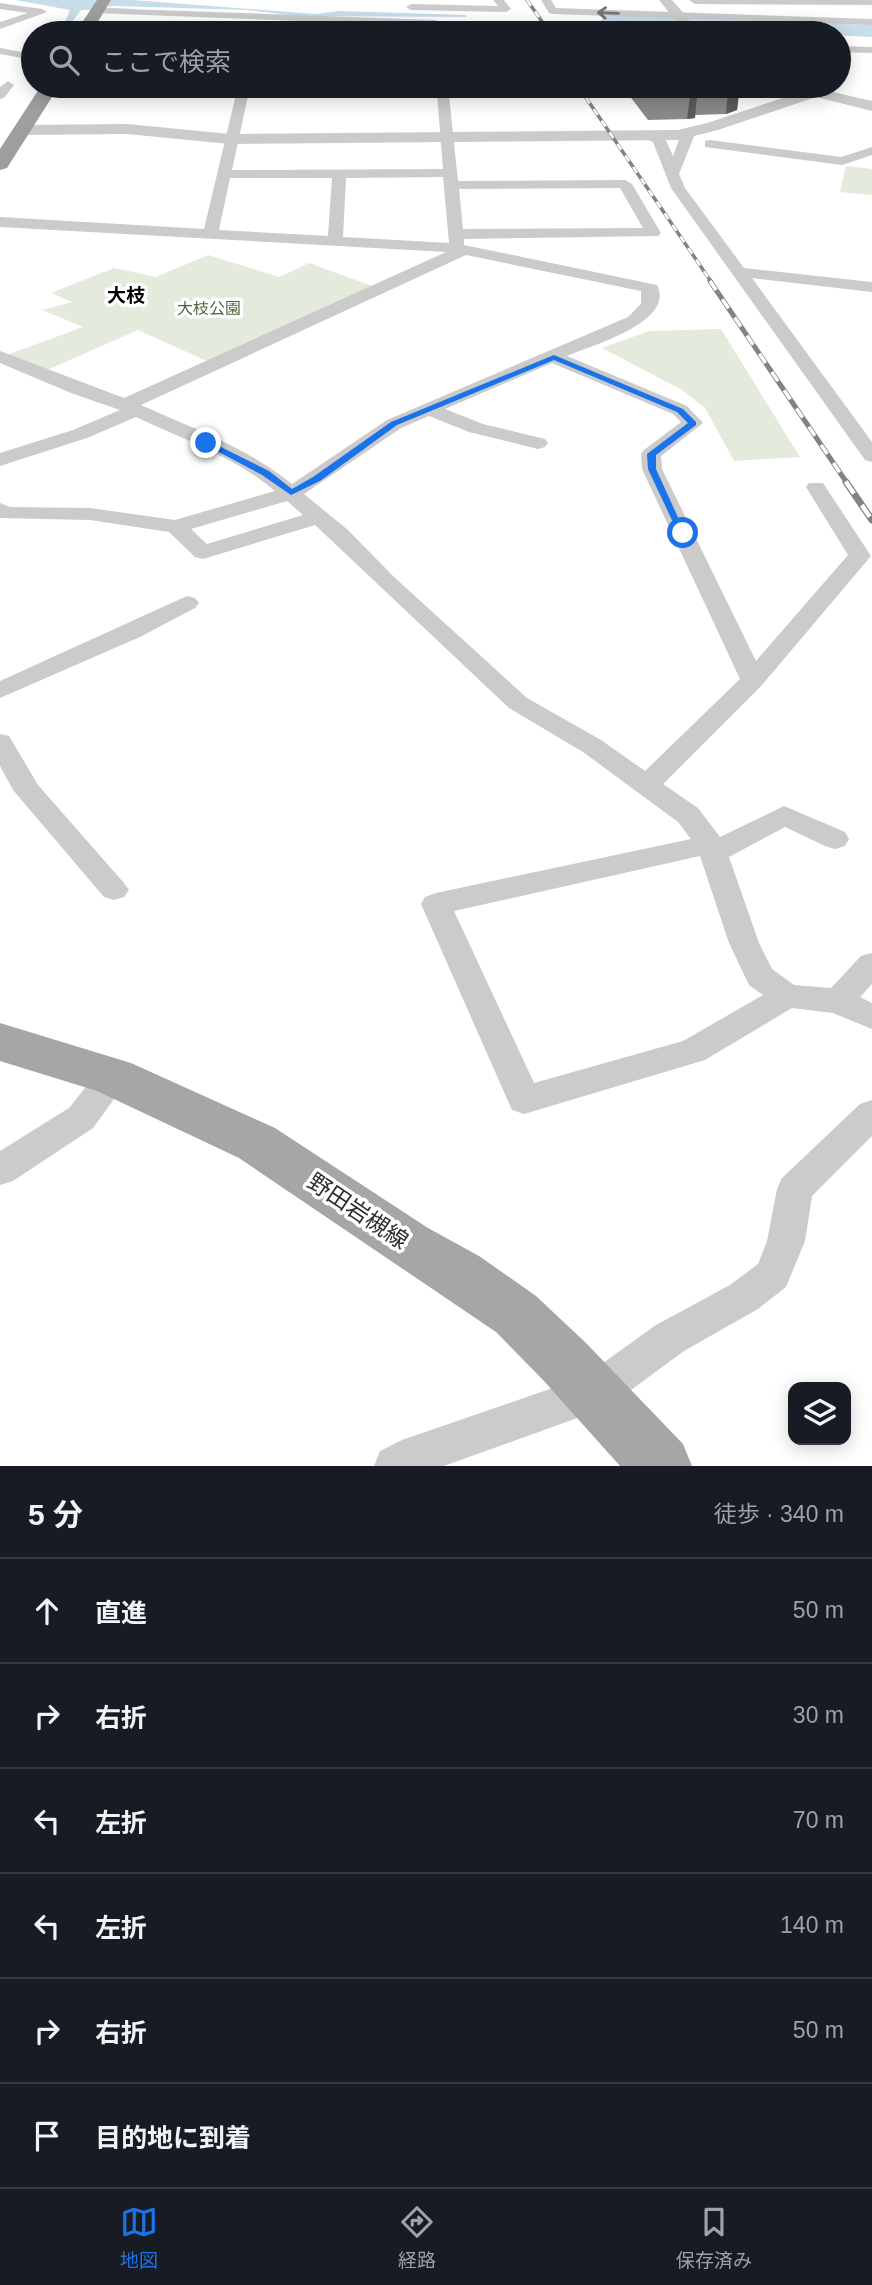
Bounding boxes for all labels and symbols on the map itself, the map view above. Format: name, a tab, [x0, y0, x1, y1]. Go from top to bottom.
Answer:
one-way arrow	[597, 7, 620, 20]
district label: 大枝	[107, 285, 145, 306]
park label: 大枝公園	[177, 300, 241, 317]
route end	[190, 427, 221, 458]
route start	[667, 517, 698, 548]
street label: 野田岩槻線	[303, 1168, 413, 1254]

